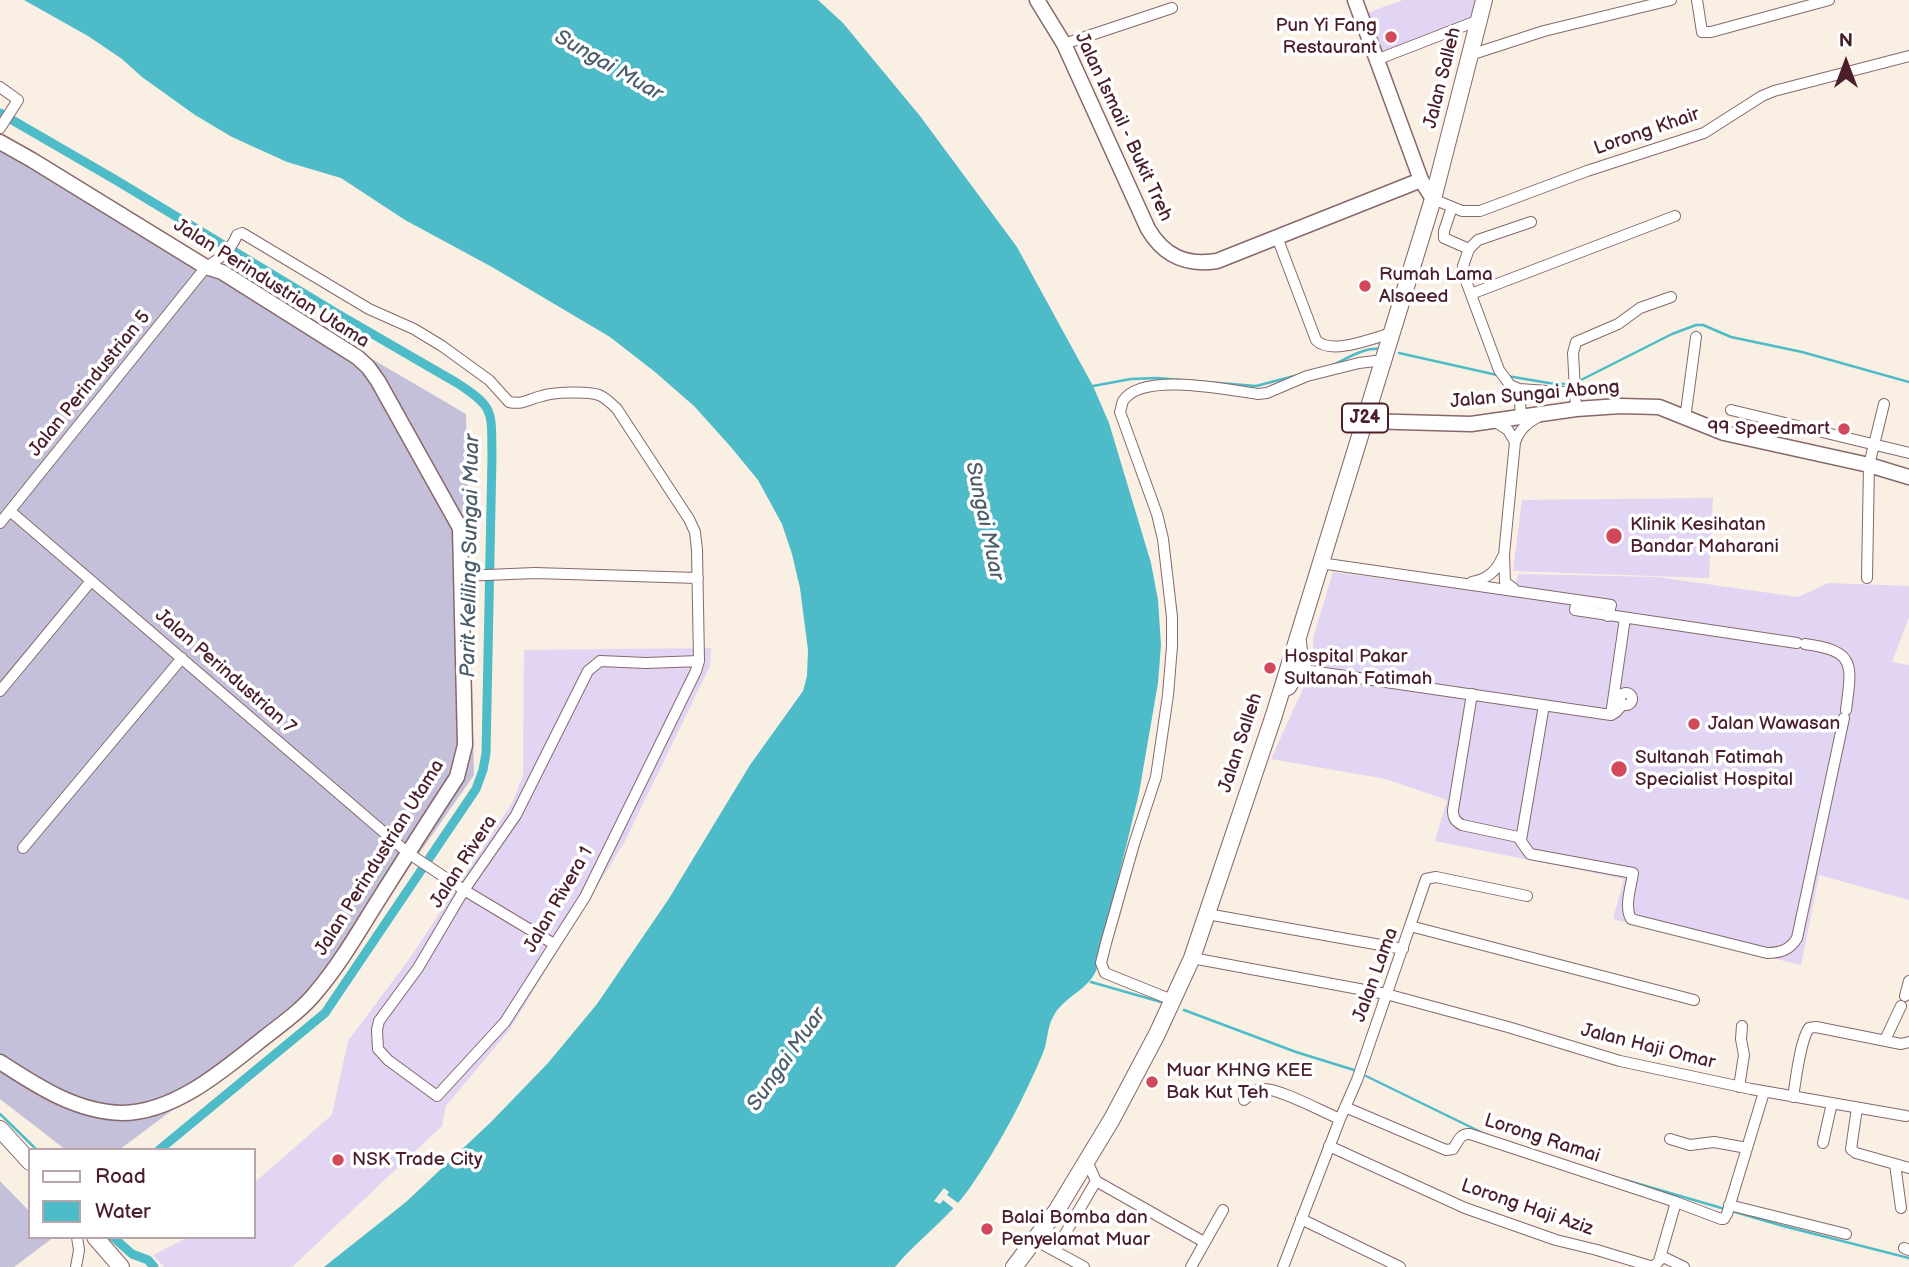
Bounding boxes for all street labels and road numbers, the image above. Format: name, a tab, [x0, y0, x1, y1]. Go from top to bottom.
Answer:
street label: Jalan Salleh	[1419, 25, 1467, 131]
street label: Jalan Ismail - Bukit Treh	[1069, 29, 1177, 225]
street label: Lorong Khair	[1591, 103, 1703, 161]
street label: Jalan Perindustrian Utama	[169, 214, 373, 354]
street label: Jalan Perindustrian 5	[24, 307, 156, 461]
street label: Jalan Sungai Abong	[1449, 376, 1621, 414]
road number: J24	[1342, 404, 1388, 432]
street label: Jalan Perindustrian 7	[150, 605, 300, 739]
street label: Jalan Salleh	[1214, 690, 1268, 796]
street label: Jalan Perindustrian Utama	[310, 756, 450, 960]
street label: Jalan Rivera	[426, 811, 502, 913]
street label: Jalan Rivera 1	[520, 843, 598, 957]
street label: Jalan Lama	[1348, 925, 1404, 1025]
street label: Jalan Haji Omar	[1579, 1019, 1717, 1075]
street label: Lorong Ramai	[1481, 1110, 1603, 1168]
street label: Lorong Haji Aziz	[1458, 1175, 1596, 1241]

